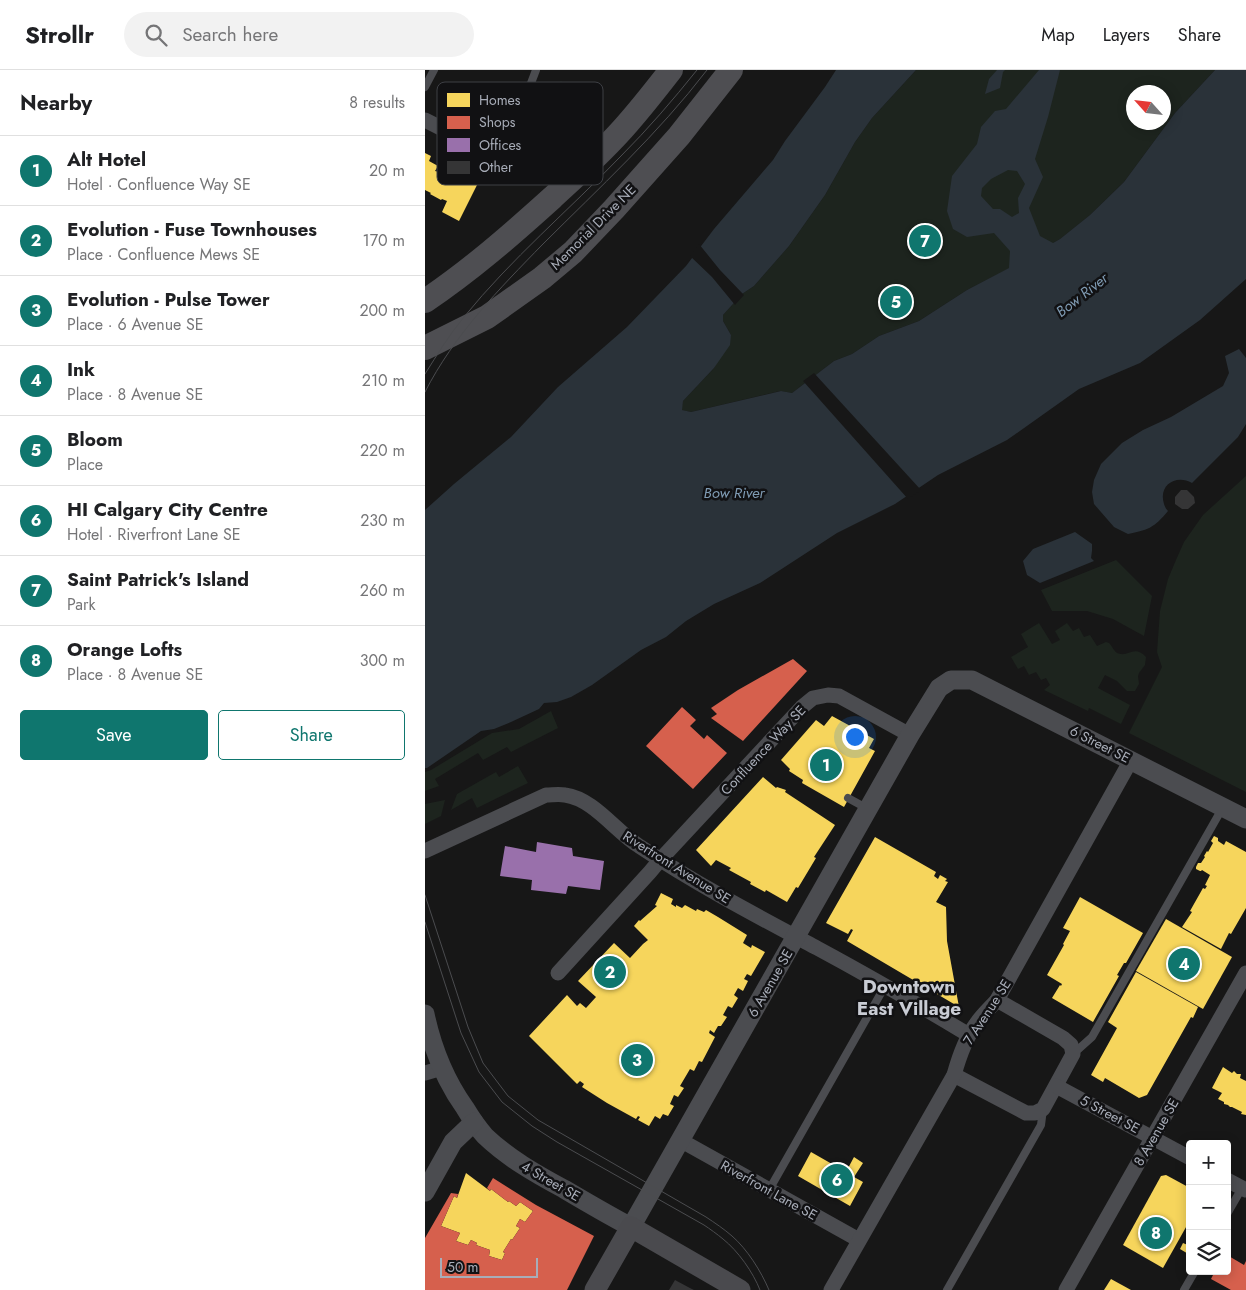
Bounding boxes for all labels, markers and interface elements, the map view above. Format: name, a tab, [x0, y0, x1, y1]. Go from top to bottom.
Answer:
search box	[124, 12, 474, 57]
text: Strollr	[25, 17, 94, 52]
icon: search	[142, 21, 170, 49]
text: Search here	[182, 21, 278, 48]
text: Map	[1041, 22, 1075, 48]
text: Layers	[1103, 22, 1150, 48]
text: Share	[1178, 22, 1221, 48]
legend	[437, 82, 603, 185]
north arrow	[1126, 85, 1171, 130]
text: Nearby	[20, 88, 92, 118]
text: Homes	[479, 90, 521, 110]
text: 8 results	[349, 91, 405, 114]
text: Shops	[479, 112, 516, 132]
text: Offices	[479, 135, 522, 155]
text: Alt Hotel	[67, 146, 146, 173]
text: Other	[479, 157, 513, 177]
text: 1	[32, 159, 40, 182]
text: 20 m	[369, 159, 405, 182]
text: Hotel · Confluence Way SE	[67, 173, 251, 196]
street label: Memorial Drive NE	[546, 180, 640, 274]
text: Evolution - Fuse Townhouses	[67, 216, 317, 243]
pin: 7	[909, 222, 941, 260]
text: 2	[31, 229, 41, 252]
text: 170 m	[363, 229, 405, 252]
text: Place · Confluence Mews SE	[67, 243, 260, 266]
water label: Bow River	[1051, 267, 1114, 322]
pin: 5	[880, 283, 912, 321]
text: Evolution - Pulse Tower	[67, 286, 270, 313]
text: 3	[31, 299, 41, 322]
text: 200 m	[359, 299, 405, 322]
text: Place · 6 Avenue SE	[67, 313, 204, 336]
text: Ink	[67, 356, 95, 383]
text: 4	[30, 369, 42, 392]
text: 210 m	[362, 369, 405, 392]
text: Place · 8 Avenue SE	[67, 383, 203, 406]
text: Bloom	[67, 426, 123, 453]
text: 5	[31, 439, 41, 462]
text: 220 m	[360, 439, 405, 462]
text: Place	[67, 453, 103, 476]
water label: Bow River	[704, 482, 765, 504]
text: HI Calgary City Centre	[67, 496, 268, 523]
text: 6	[31, 509, 41, 532]
text: 230 m	[360, 509, 405, 532]
text: Hotel · Riverfront Lane SE	[67, 523, 241, 546]
text: Saint Patrick's Island	[67, 566, 249, 593]
text: 7	[31, 579, 41, 602]
text: 260 m	[360, 579, 405, 602]
text: Park	[67, 593, 96, 616]
text: Orange Lofts	[67, 636, 182, 663]
text: 8	[31, 649, 41, 672]
text: 300 m	[360, 649, 405, 672]
text: Place · 8 Avenue SE	[67, 663, 203, 686]
street label: Confluence Way SE	[716, 701, 810, 799]
button: Save	[20, 710, 208, 760]
button: Share	[218, 710, 405, 760]
street label: 6 Street SE	[1066, 720, 1134, 768]
your location	[842, 724, 868, 750]
pin: 1	[810, 746, 842, 784]
street label: Riverfront Avenue SE	[619, 826, 735, 908]
street label: 6 Avenue SE	[742, 945, 798, 1021]
pin: 4	[1168, 945, 1200, 983]
pin: 2	[594, 953, 626, 991]
district label: Downtown East Village	[857, 973, 961, 1022]
street label: 7 Avenue SE	[958, 975, 1016, 1049]
pin: 3	[621, 1041, 653, 1079]
street label: 5 Street SE	[1077, 1090, 1143, 1138]
street label: 8 Avenue SE	[1129, 1095, 1183, 1169]
map controls	[1186, 1140, 1231, 1275]
button: +	[1186, 1140, 1231, 1185]
street label: Riverfront Lane SE	[717, 1155, 821, 1225]
street label: 4 Street SE	[518, 1156, 584, 1206]
pin: 6	[821, 1161, 853, 1199]
button: −	[1186, 1185, 1231, 1230]
pin: 8	[1140, 1214, 1172, 1252]
button: layers	[1186, 1230, 1231, 1275]
scale bar	[440, 1255, 537, 1278]
text: 50 m	[447, 1257, 478, 1277]

